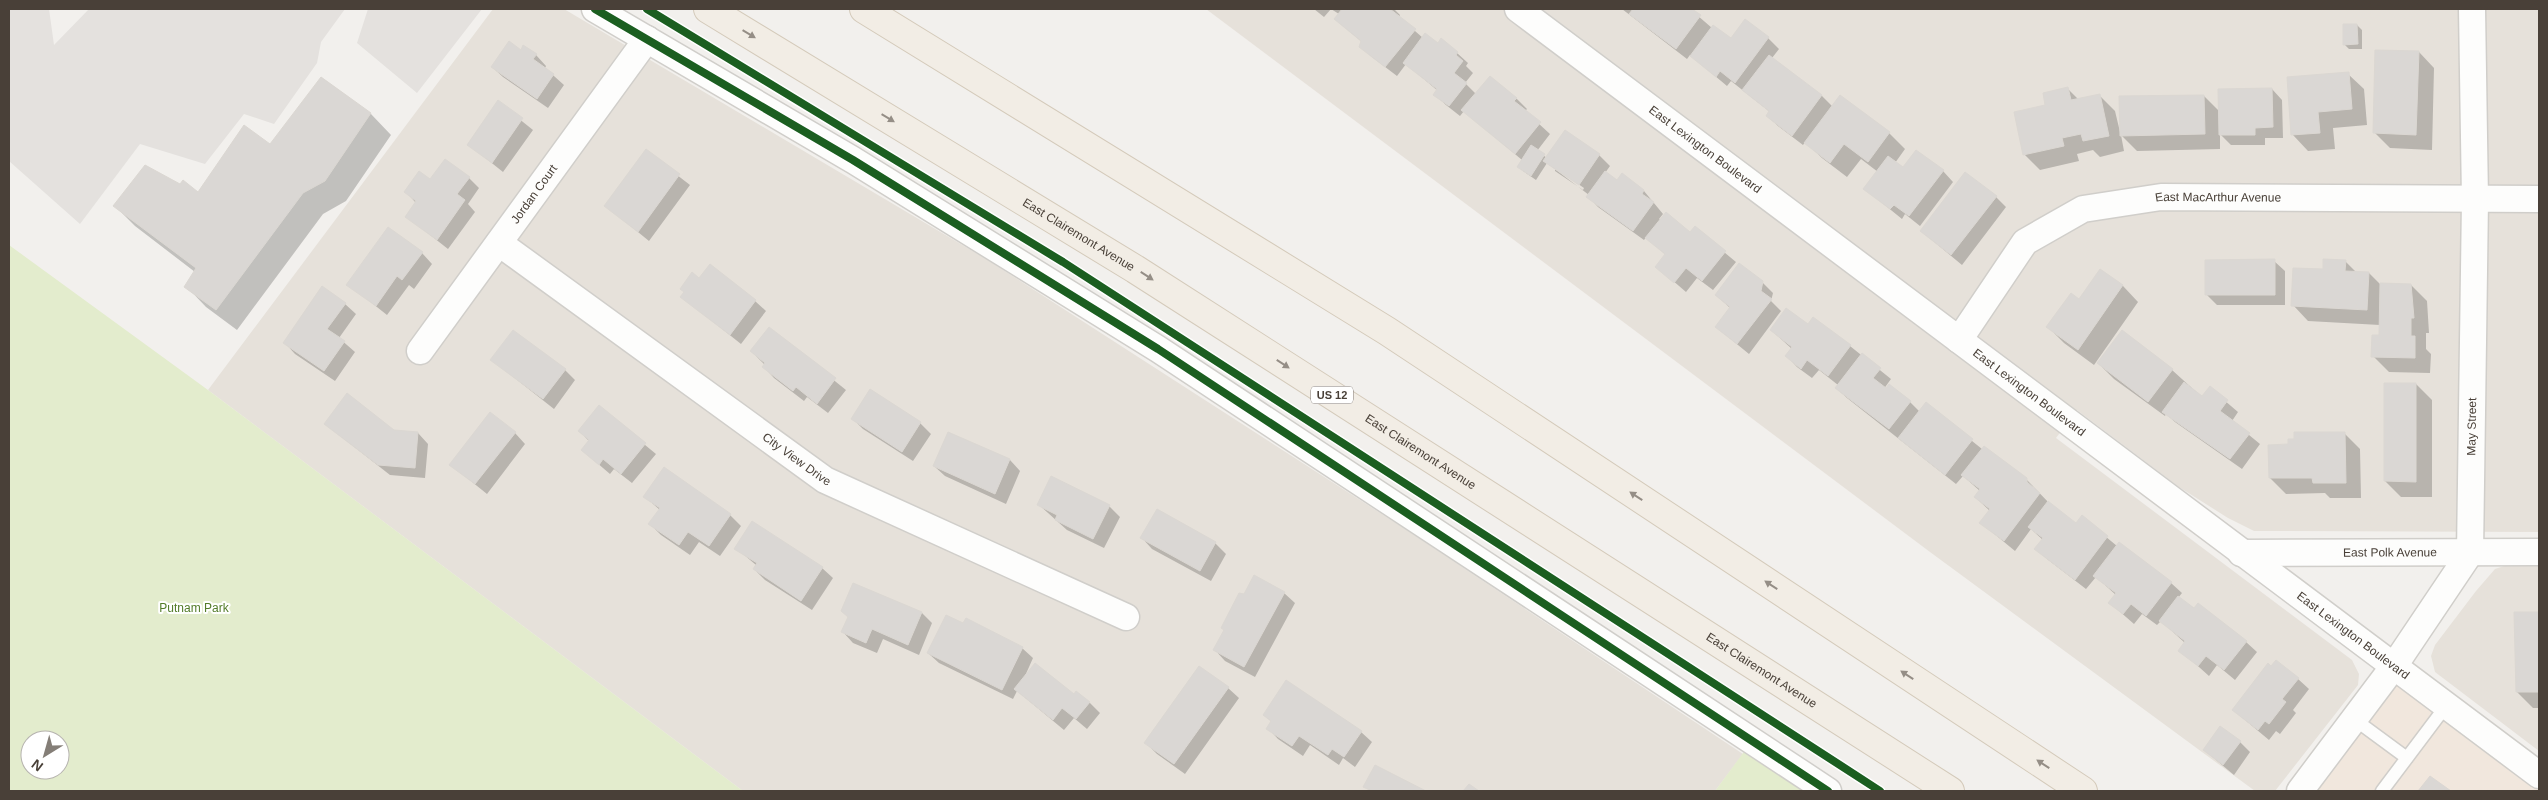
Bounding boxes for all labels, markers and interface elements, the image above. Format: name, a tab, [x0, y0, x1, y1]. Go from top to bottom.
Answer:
one-way arrow	[743, 30, 756, 39]
street label: East Lexington Boulevard	[1646, 103, 1764, 196]
one-way arrow	[882, 114, 895, 123]
street label: Jordan Court	[508, 161, 561, 226]
street label: East MacArthur Avenue	[2154, 190, 2282, 205]
street label: East Clairemont Avenue	[1020, 195, 1138, 274]
one-way arrow	[1140, 271, 1153, 281]
street label: East Lexington Boulevard	[1970, 346, 2088, 439]
one-way arrow	[1277, 359, 1290, 368]
road number: US 12	[1311, 386, 1353, 404]
street label: May Street	[2464, 397, 2479, 456]
street label: East Clairemont Avenue	[1363, 411, 1479, 493]
street label: City View Drive	[760, 430, 833, 489]
one-way arrow	[1629, 491, 1643, 500]
street label: East Polk Avenue	[2343, 545, 2437, 560]
one-way arrow	[1765, 580, 1778, 590]
street label: East Lexington Boulevard	[2294, 589, 2412, 682]
park label: Putnam Park	[159, 601, 230, 615]
street label: East Clairemont Avenue	[1704, 630, 1820, 711]
one-way arrow	[1900, 670, 1914, 680]
north arrow	[20, 730, 70, 780]
text: N	[28, 756, 46, 775]
one-way arrow	[2036, 760, 2049, 769]

